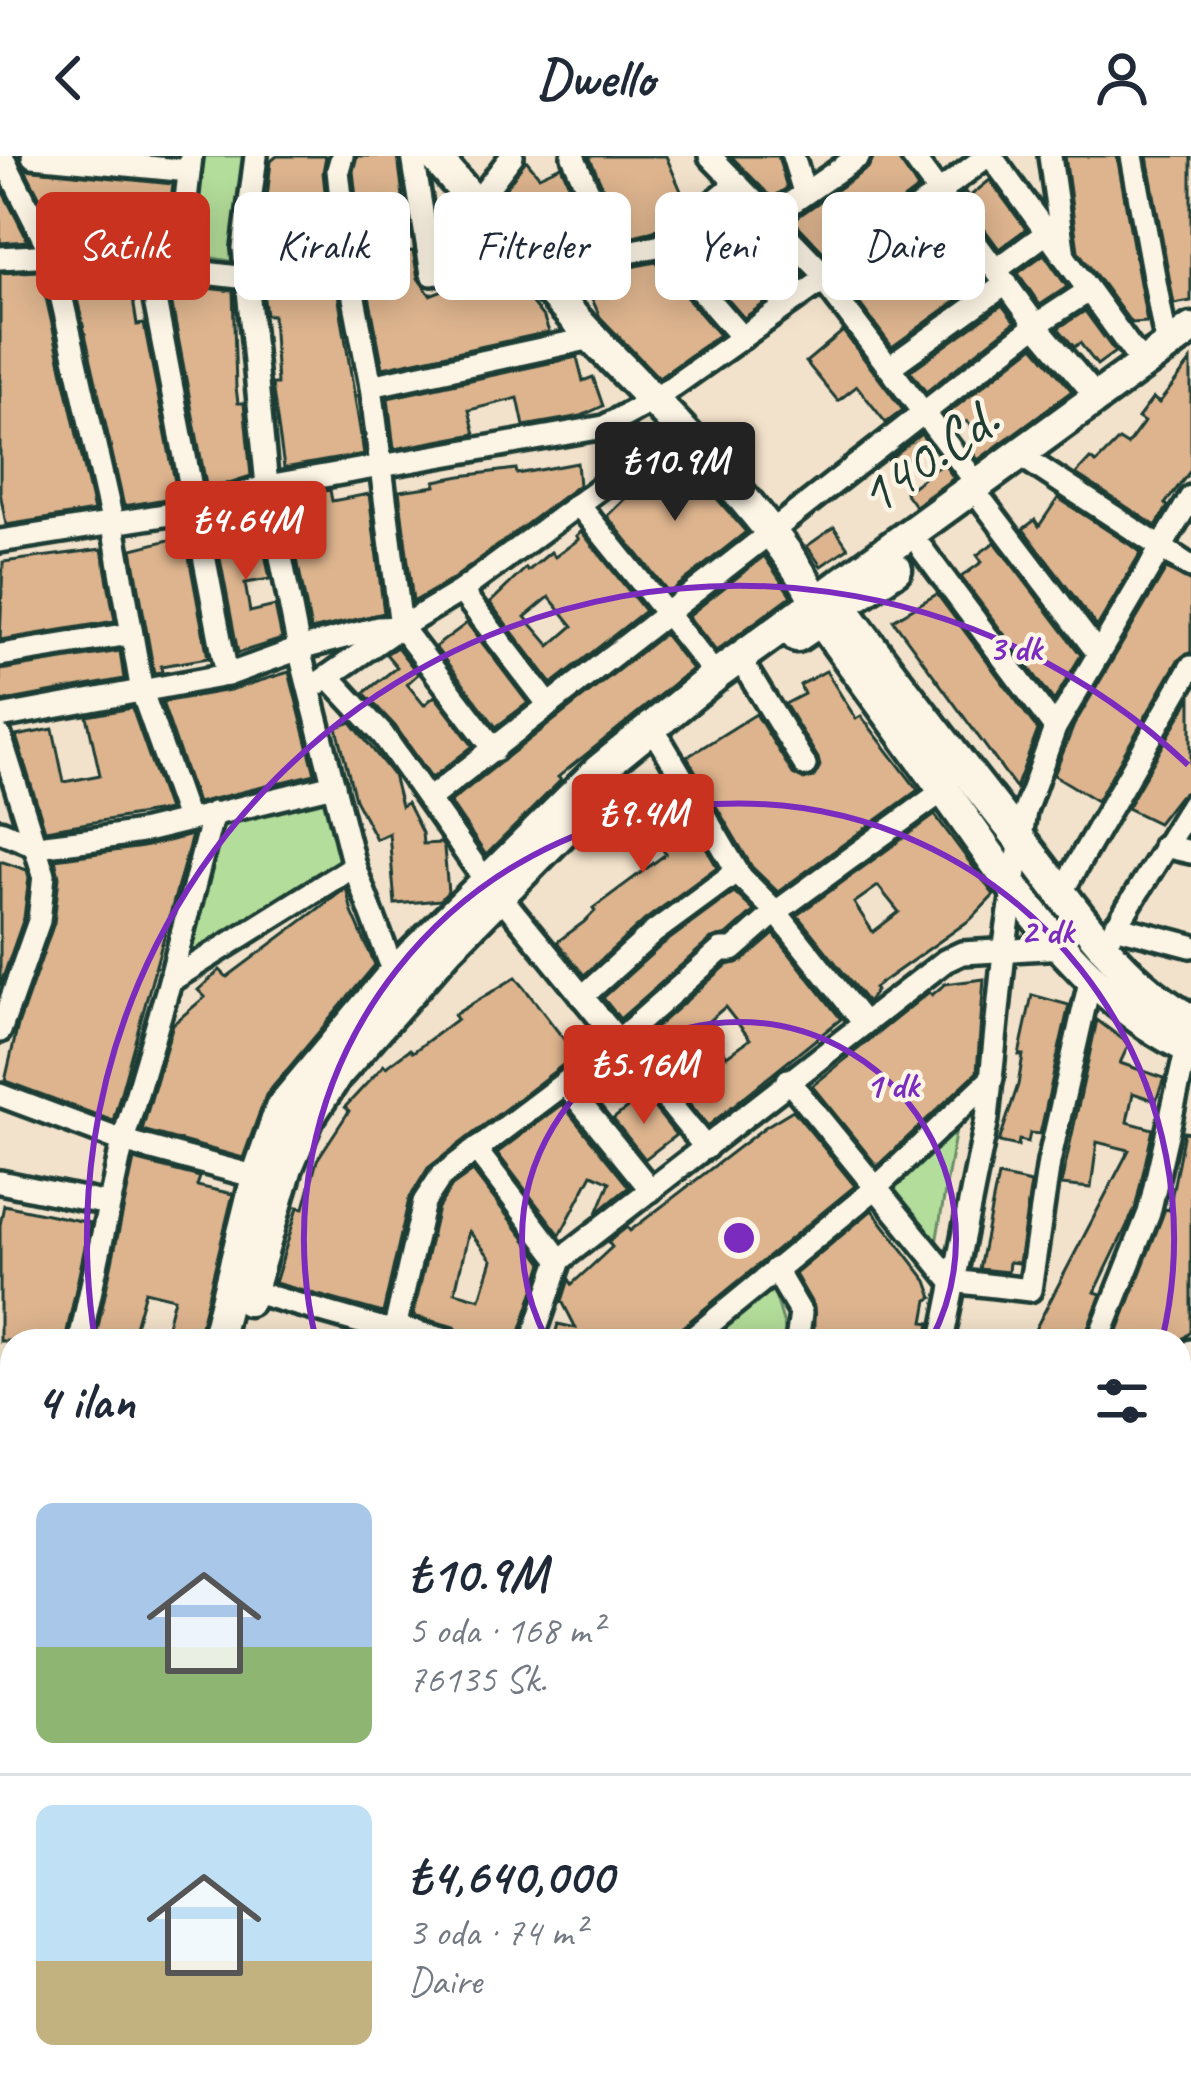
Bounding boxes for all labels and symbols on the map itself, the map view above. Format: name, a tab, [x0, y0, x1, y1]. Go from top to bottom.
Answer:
street label: 140.Cd.	[842, 381, 1013, 533]
pin: ₺10.9M	[577, 422, 773, 524]
pin: ₺4.64M	[148, 481, 344, 583]
text: 3 dk	[989, 625, 1045, 671]
pin: ₺9.4M	[559, 774, 727, 876]
text: 2 dk	[1021, 908, 1077, 954]
pin: ₺5.16M	[546, 1025, 742, 1127]
text: 1 dk	[866, 1062, 922, 1108]
centre of rings	[718, 1217, 760, 1259]

